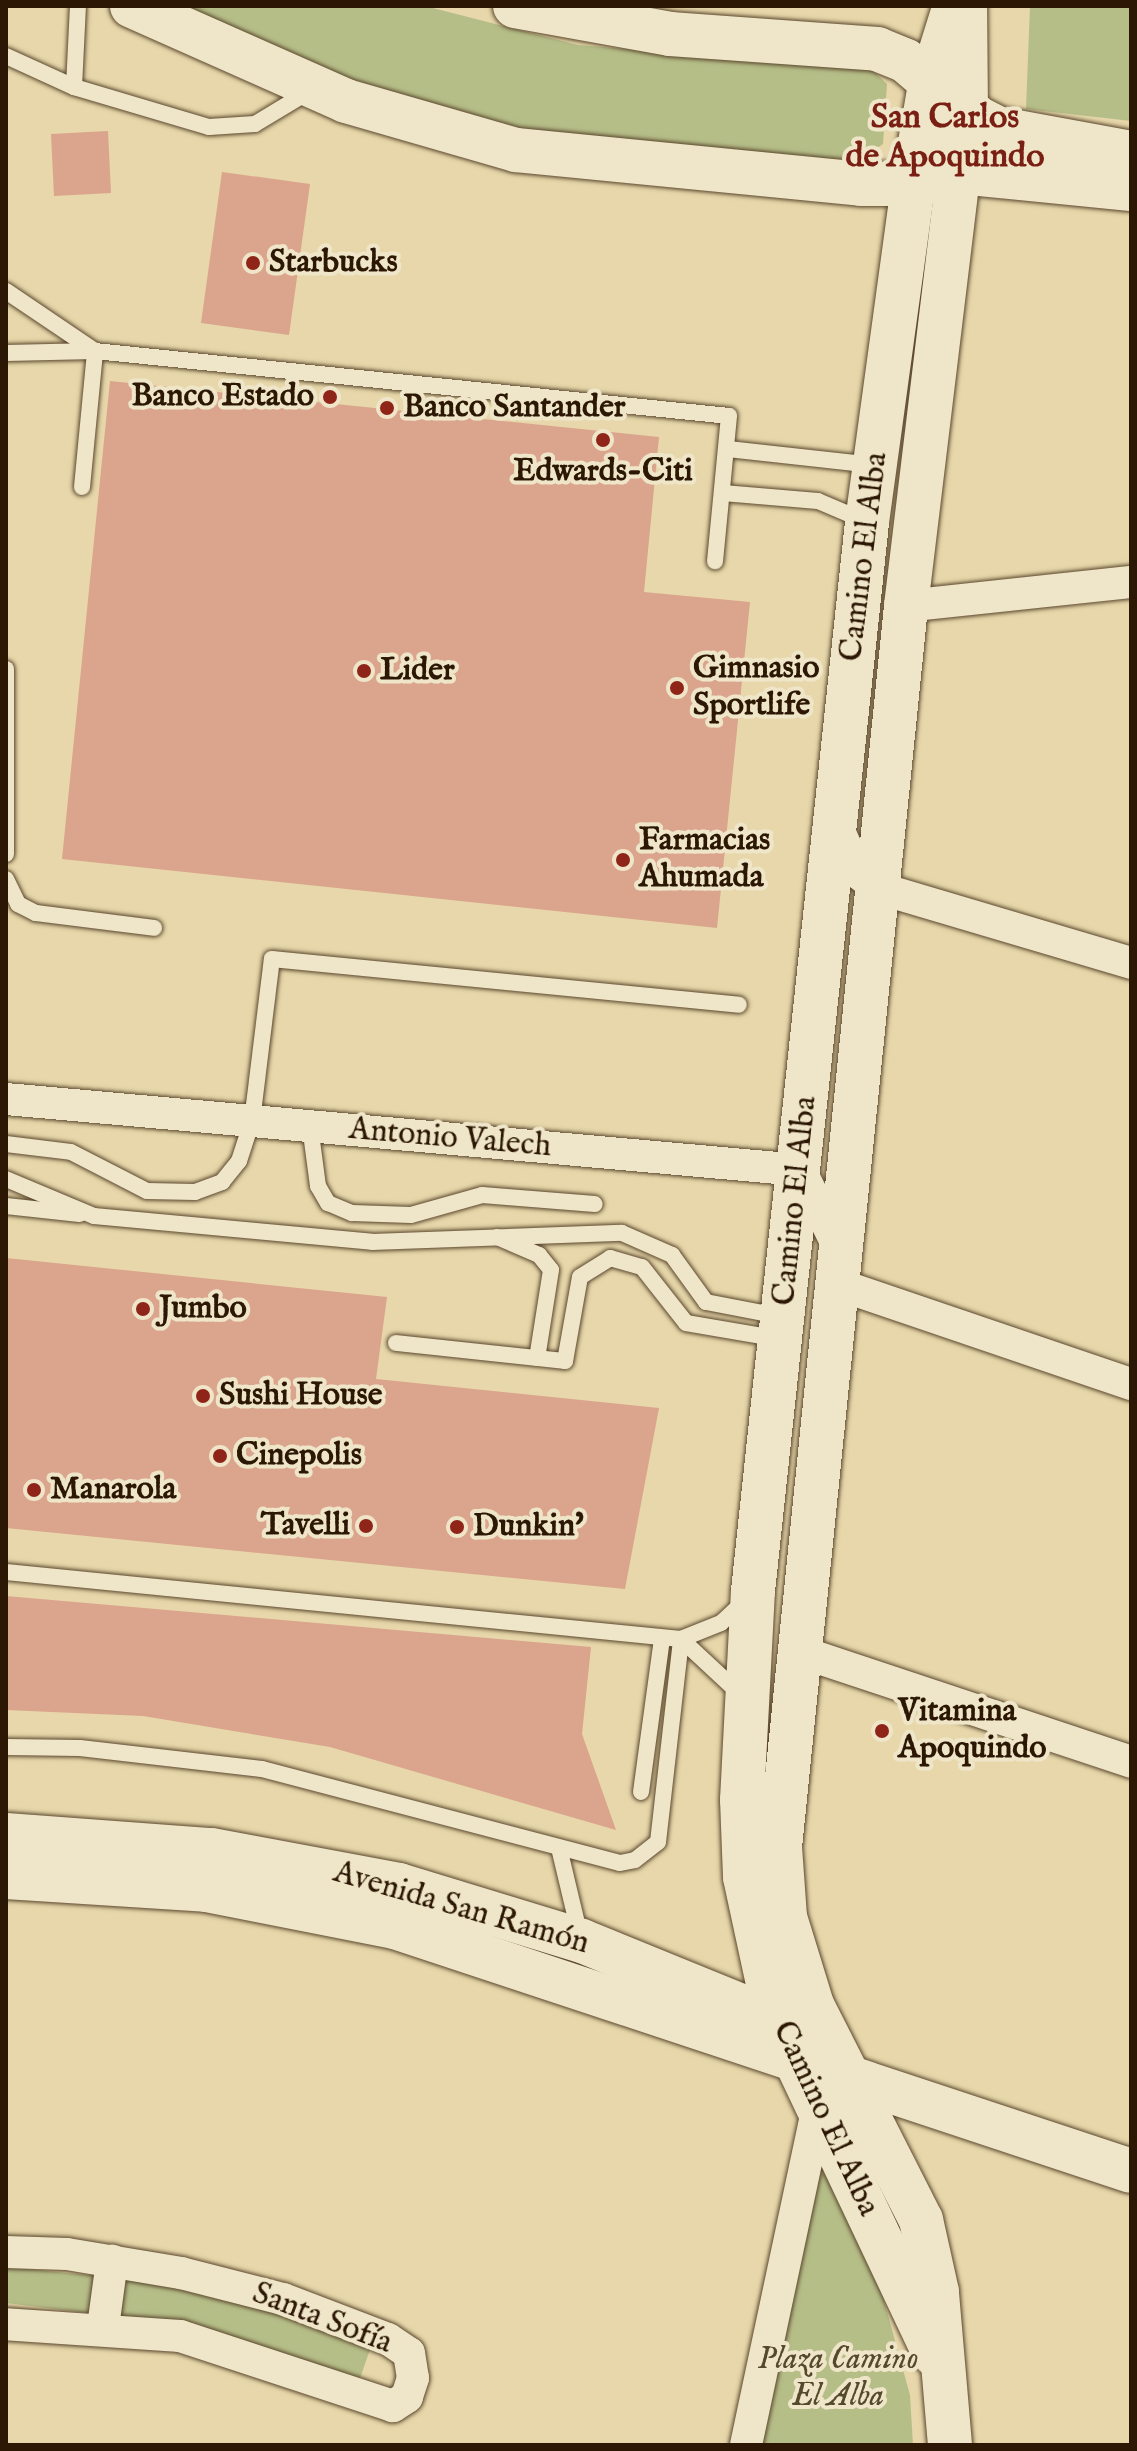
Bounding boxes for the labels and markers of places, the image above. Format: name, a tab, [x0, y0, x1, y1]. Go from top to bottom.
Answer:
place label: Starbucks	[269, 244, 398, 282]
marker: Starbucks	[244, 254, 262, 272]
place label: Banco Estado	[131, 378, 314, 416]
marker: Banco Estado	[321, 388, 339, 406]
place label: Banco Santander	[403, 389, 626, 427]
marker: Banco Santander	[378, 399, 396, 417]
marker: Edwards-Citi	[594, 431, 612, 449]
place label: Edwards-Citi	[513, 453, 693, 491]
place label: Gimnasio Sportlife	[693, 651, 819, 726]
place label: Lider	[380, 652, 455, 690]
marker: Lider	[355, 662, 373, 680]
marker: Gimnasio Sportlife	[668, 679, 686, 697]
place label: Farmacias Ahumada	[639, 823, 770, 898]
marker: Farmacias Ahumada	[614, 851, 632, 869]
place label: Jumbo	[159, 1290, 247, 1328]
marker: Jumbo	[134, 1300, 152, 1318]
place label: Sushi House	[219, 1377, 382, 1415]
marker: Sushi House	[194, 1387, 212, 1405]
place label: Cinepolis	[236, 1437, 362, 1475]
marker: Cinepolis	[211, 1447, 229, 1465]
place label: Manarola	[50, 1471, 176, 1509]
marker: Manarola	[25, 1481, 43, 1499]
place label: Tavelli	[261, 1507, 350, 1545]
place label: Dunkin'	[473, 1508, 584, 1546]
marker: Tavelli	[357, 1517, 375, 1535]
marker: Dunkin'	[448, 1518, 466, 1536]
place label: Vitamina Apoquindo	[898, 1694, 1047, 1769]
marker: Vitamina Apoquindo	[873, 1722, 891, 1740]

